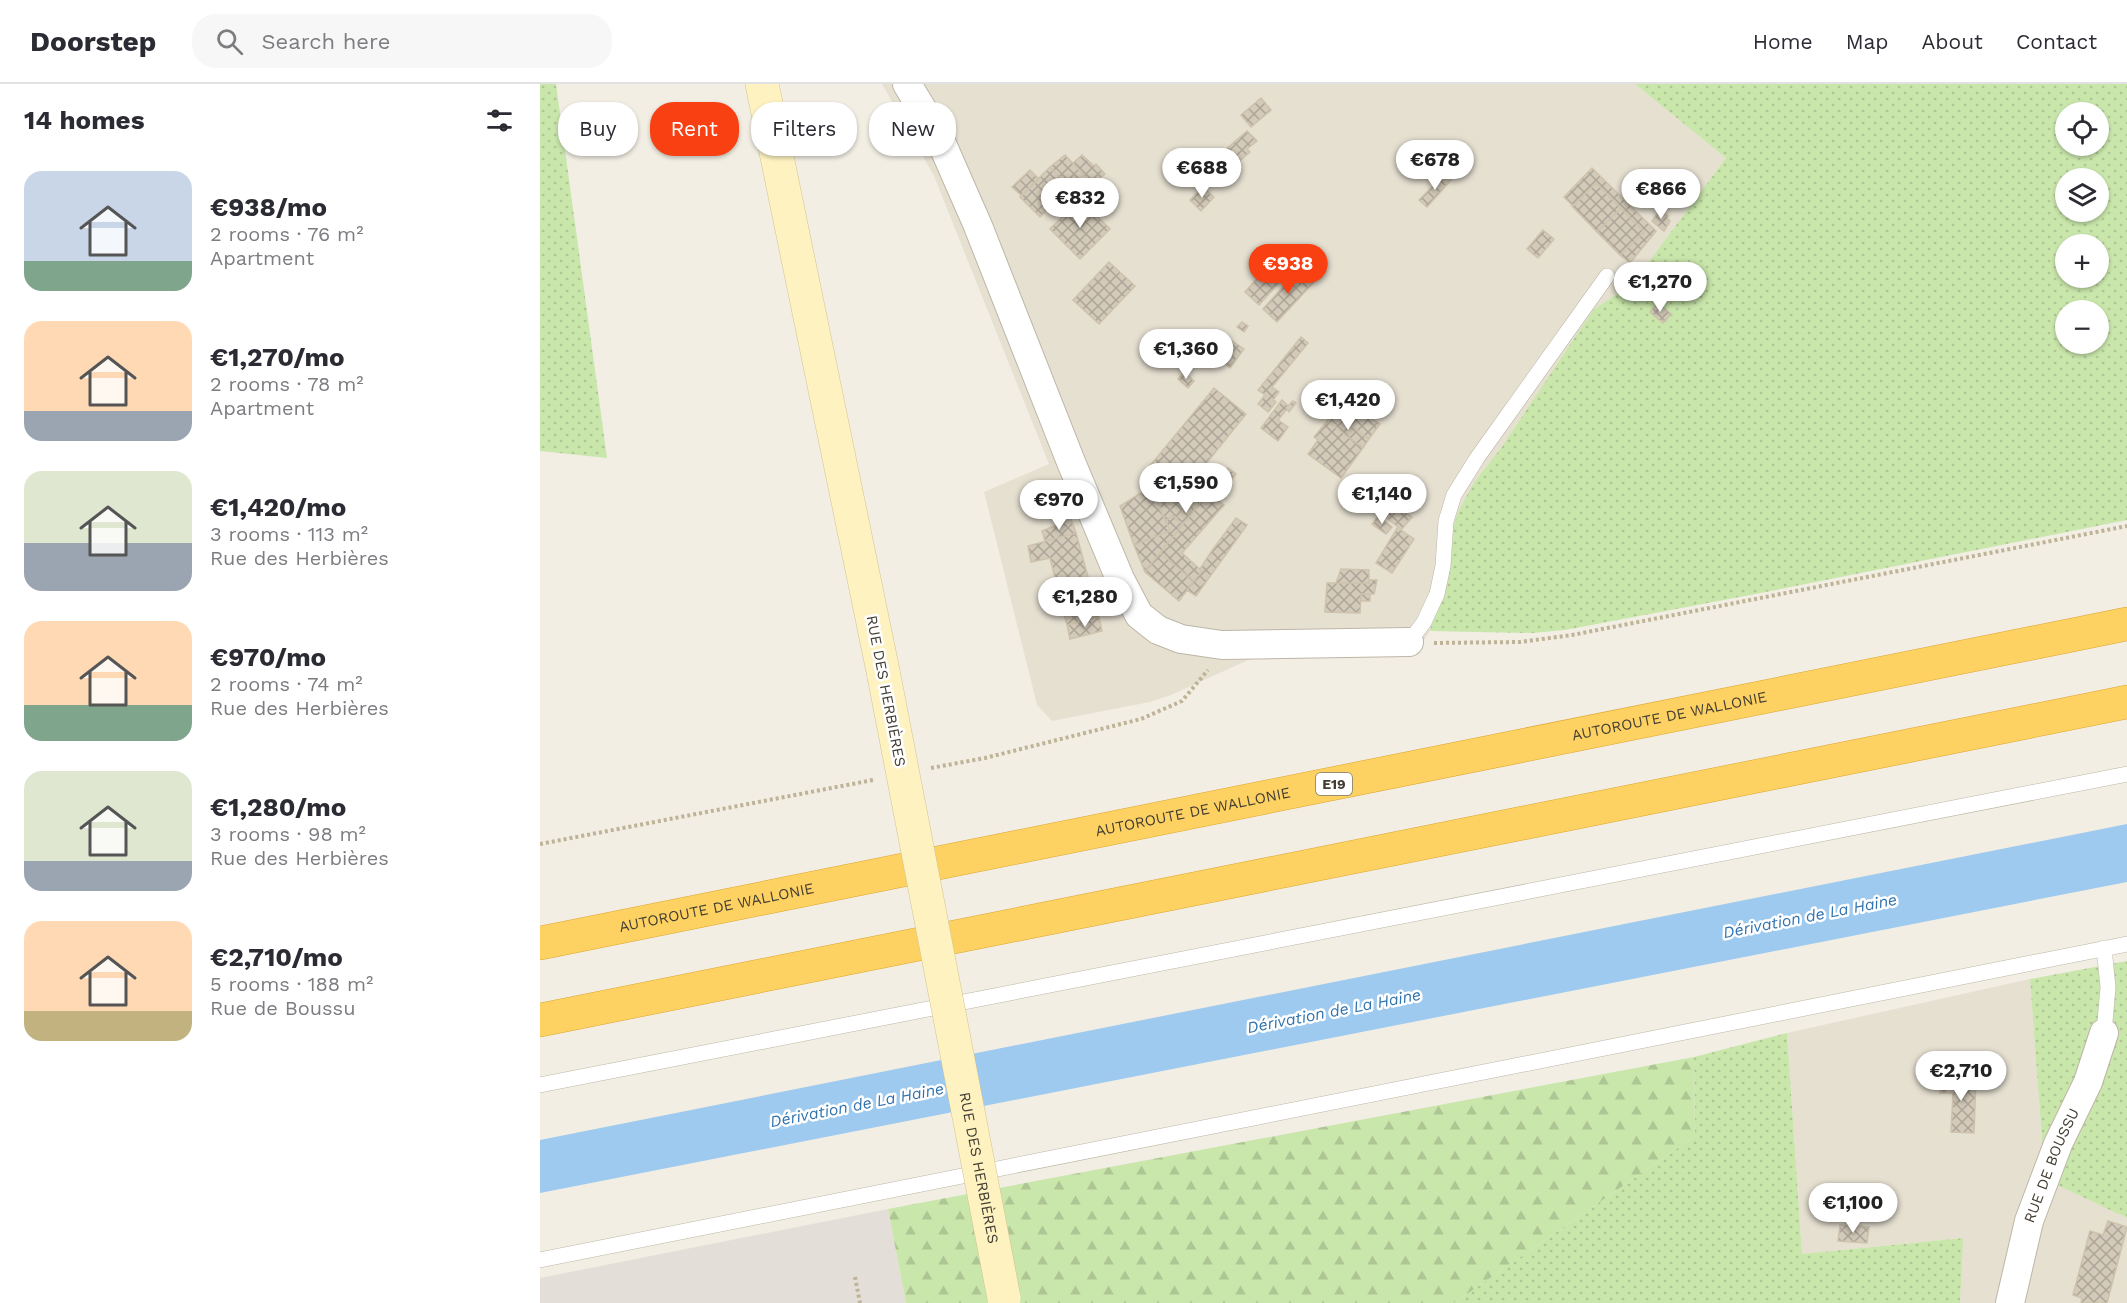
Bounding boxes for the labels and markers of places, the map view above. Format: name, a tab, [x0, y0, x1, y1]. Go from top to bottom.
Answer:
pin: €678	[1399, 140, 1471, 191]
pin: €688	[1166, 148, 1238, 199]
pin: €866	[1625, 169, 1697, 220]
pin: €832	[1044, 178, 1116, 229]
pin: €938	[1252, 244, 1324, 295]
pin: €1,270	[1611, 262, 1709, 313]
pin: €1,360	[1137, 329, 1235, 380]
pin: €1,420	[1299, 380, 1397, 431]
pin: €1,590	[1137, 463, 1235, 514]
pin: €1,140	[1333, 474, 1431, 525]
pin: €970	[1023, 480, 1095, 531]
pin: €1,280	[1036, 577, 1134, 628]
pin: €2,710	[1912, 1051, 2010, 1102]
pin: €1,100	[1804, 1183, 1902, 1234]

